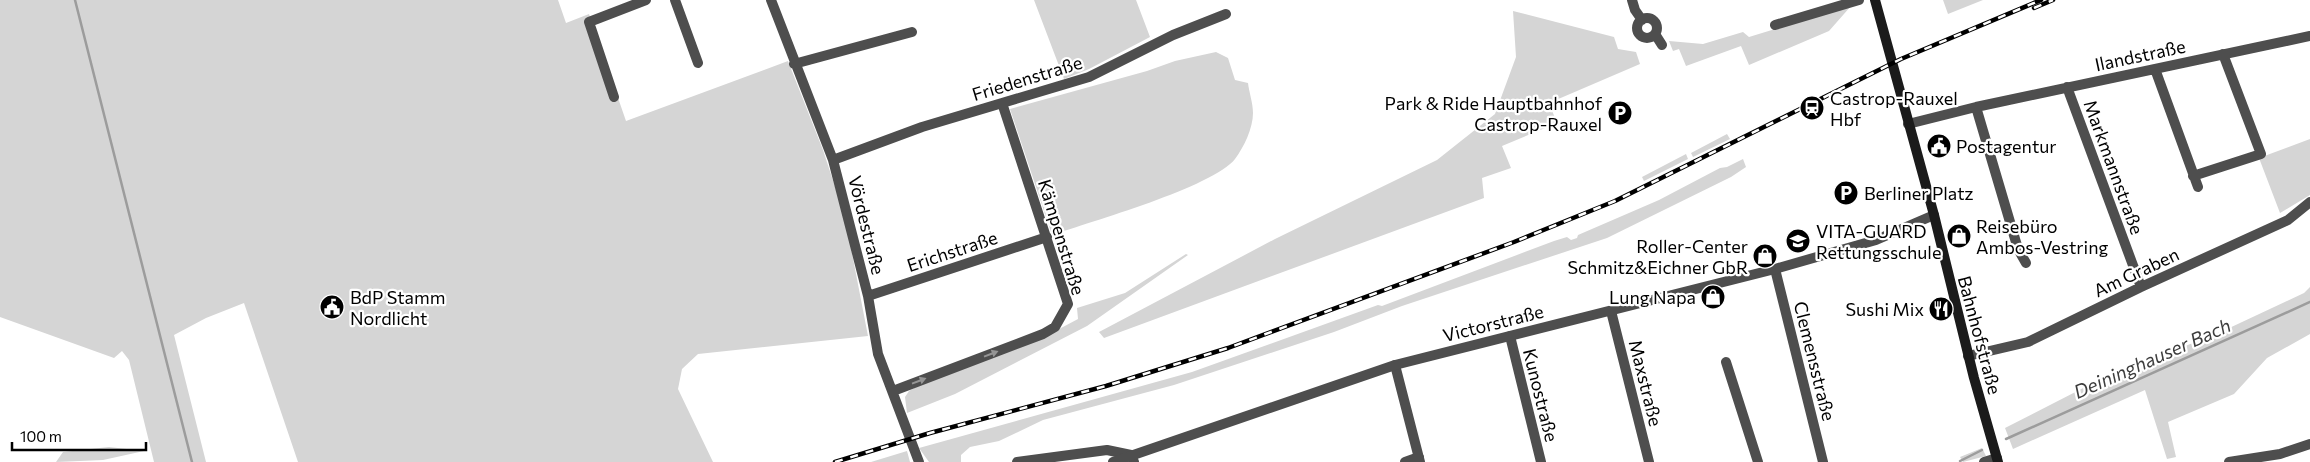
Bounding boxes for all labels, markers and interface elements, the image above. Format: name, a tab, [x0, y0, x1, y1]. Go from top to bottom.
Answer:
street label: Ilandstraße	[2093, 35, 2187, 75]
street label: Friedenstraße	[969, 51, 1085, 105]
place label: Castrop-Rauxel Hbf	[1830, 87, 1958, 130]
place label: Park & Ride Hauptbahnhof Castrop-Rauxel	[1385, 92, 1603, 135]
station icon: Castrop-Rauxel Hbf	[1799, 95, 1825, 121]
street label: Markmannstraße	[2079, 97, 2149, 237]
parking icon: Park & Ride Hauptbahnhof Castrop-Rauxel	[1607, 100, 1633, 126]
public building icon: Postagentur	[1926, 133, 1952, 159]
place label: Postagentur	[1956, 135, 2057, 157]
street label: Vördestraße	[844, 173, 890, 277]
street label: Kämpenstraße	[1034, 176, 1090, 298]
parking icon: Berliner Platz	[1833, 180, 1859, 206]
place label: Berliner Platz	[1864, 182, 1974, 204]
place label: Reisebüro Ambos-Vestring	[1976, 215, 2108, 258]
place label: VITA-GUARD Rettungsschule	[1816, 220, 1941, 263]
shop icon: Reisebüro Ambos-Vestring	[1946, 223, 1972, 249]
street label: Erichstraße	[904, 226, 1000, 276]
school or university icon: VITA-GUARD Rettungsschule	[1785, 228, 1811, 254]
place label: Roller-Center Schmitz&Eichner GbR	[1567, 235, 1748, 278]
shop icon: Roller-Center Schmitz&Eichner GbR	[1752, 243, 1778, 269]
street label: Am Graben	[2090, 243, 2182, 301]
street label: Bahnhofstraße	[1954, 273, 2006, 397]
shop icon: Lung Napa	[1700, 284, 1726, 310]
place label: BdP Stamm Nordlicht	[350, 286, 445, 329]
place label: Lung Napa	[1609, 286, 1696, 308]
public building icon: BdP Stamm Nordlicht	[319, 294, 345, 320]
restaurant icon: Sushi Mix	[1928, 296, 1954, 322]
place label: Sushi Mix	[1845, 298, 1924, 320]
street label: Clemensstraße	[1790, 299, 1840, 423]
street label: Victorstraße	[1440, 300, 1546, 346]
water label: Deininghauser Bach	[2070, 313, 2234, 403]
street label: Maxstraße	[1625, 337, 1667, 429]
street label: Kunostraße	[1519, 346, 1563, 444]
one-way arrow	[984, 350, 999, 358]
one-way arrow	[912, 377, 927, 385]
scale bar	[12, 420, 146, 452]
text: 100 m	[20, 427, 62, 445]

